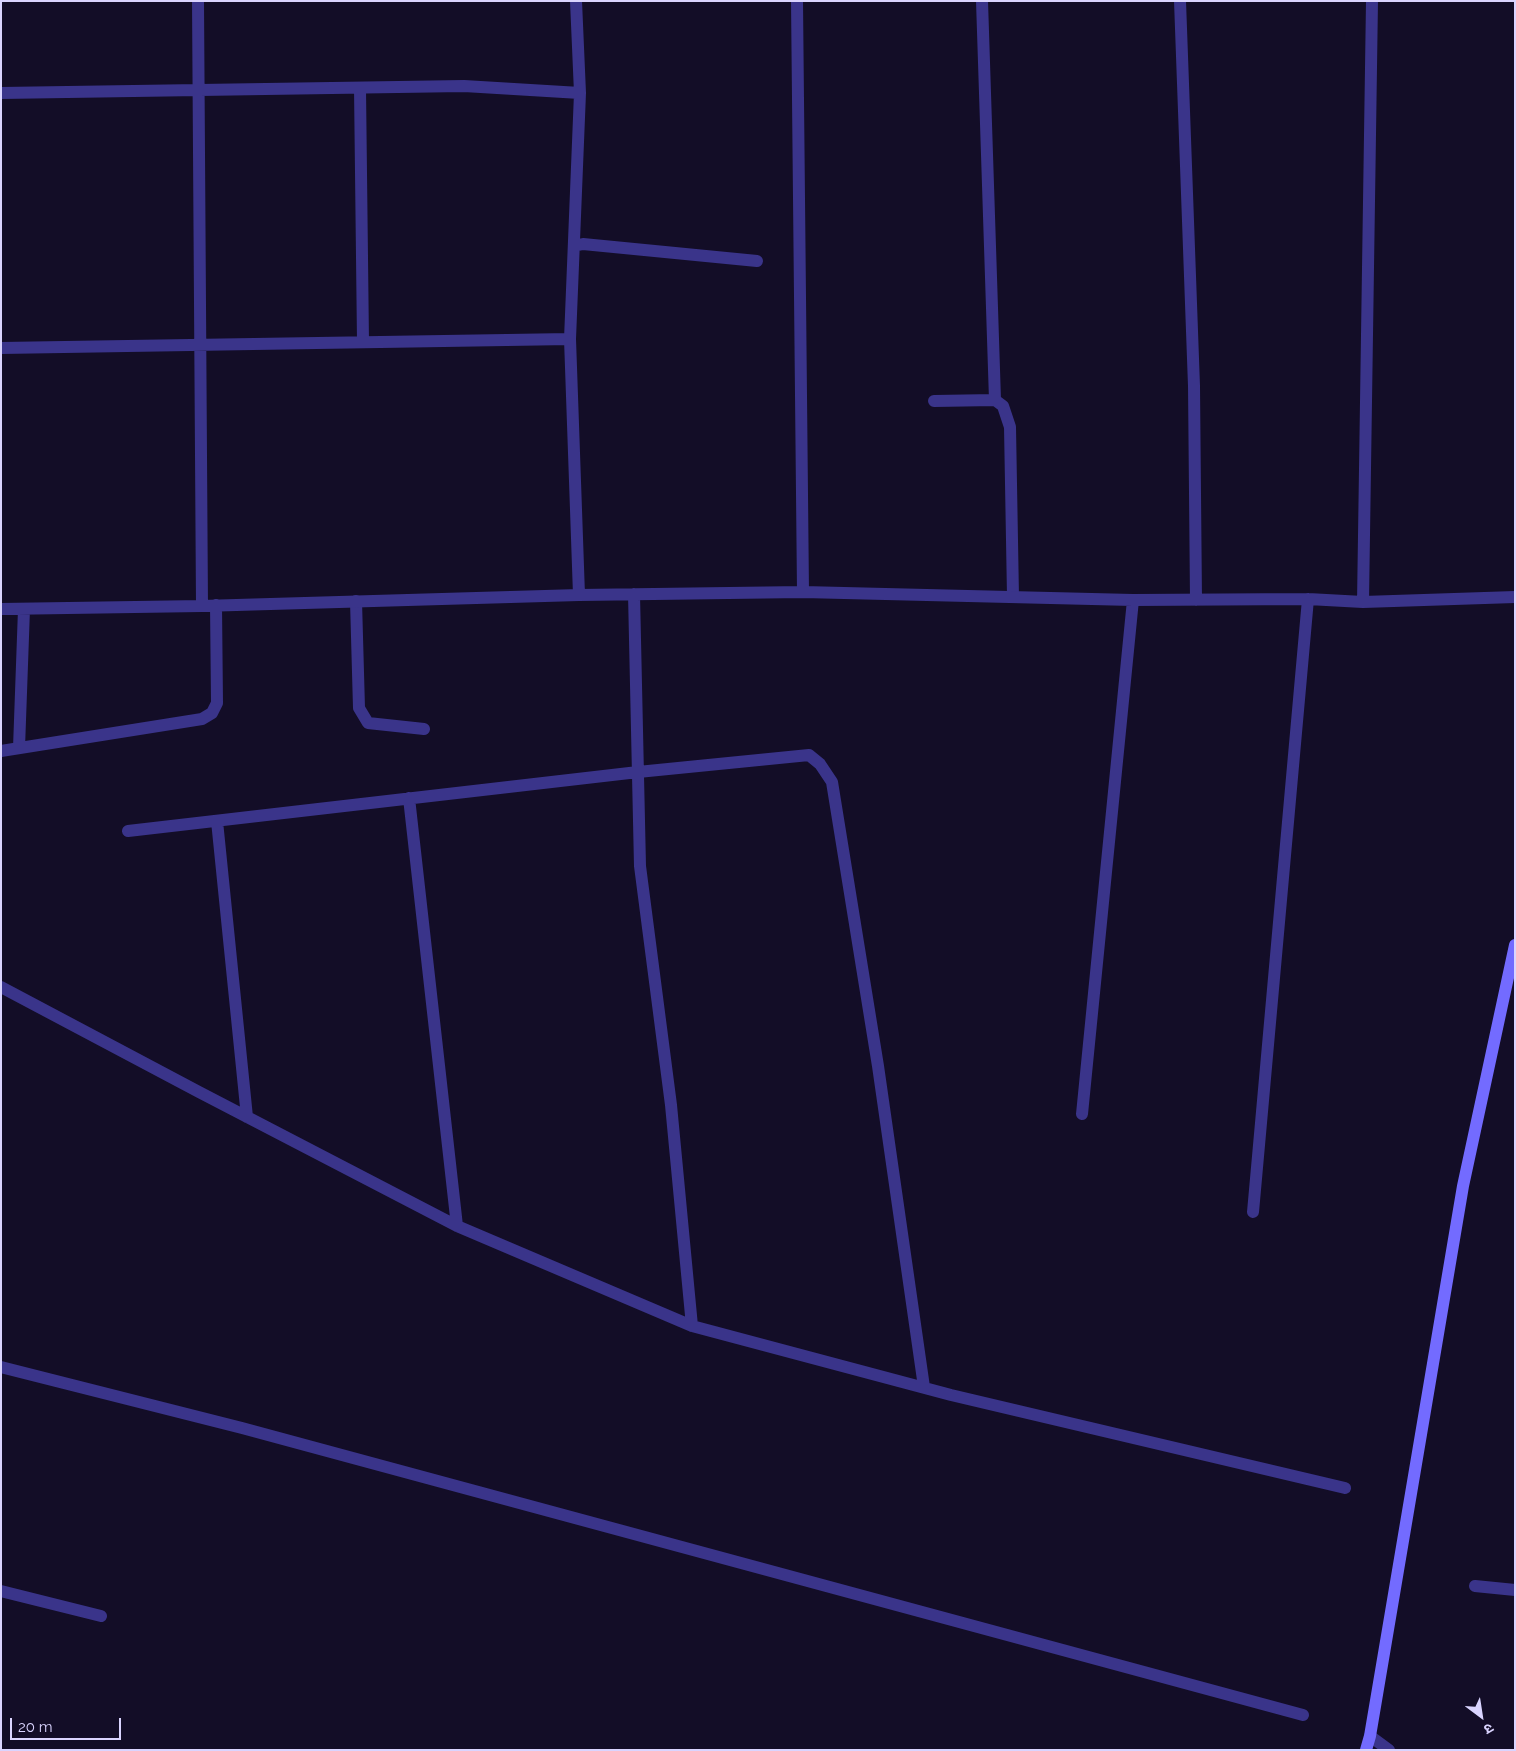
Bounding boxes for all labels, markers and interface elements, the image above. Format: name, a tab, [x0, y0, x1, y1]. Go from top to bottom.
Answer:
north arrow	[1456, 1691, 1506, 1741]
scale bar	[12, 1708, 124, 1740]
text: 20 m	[18, 1718, 53, 1736]
text: उ	[1481, 1720, 1496, 1738]

